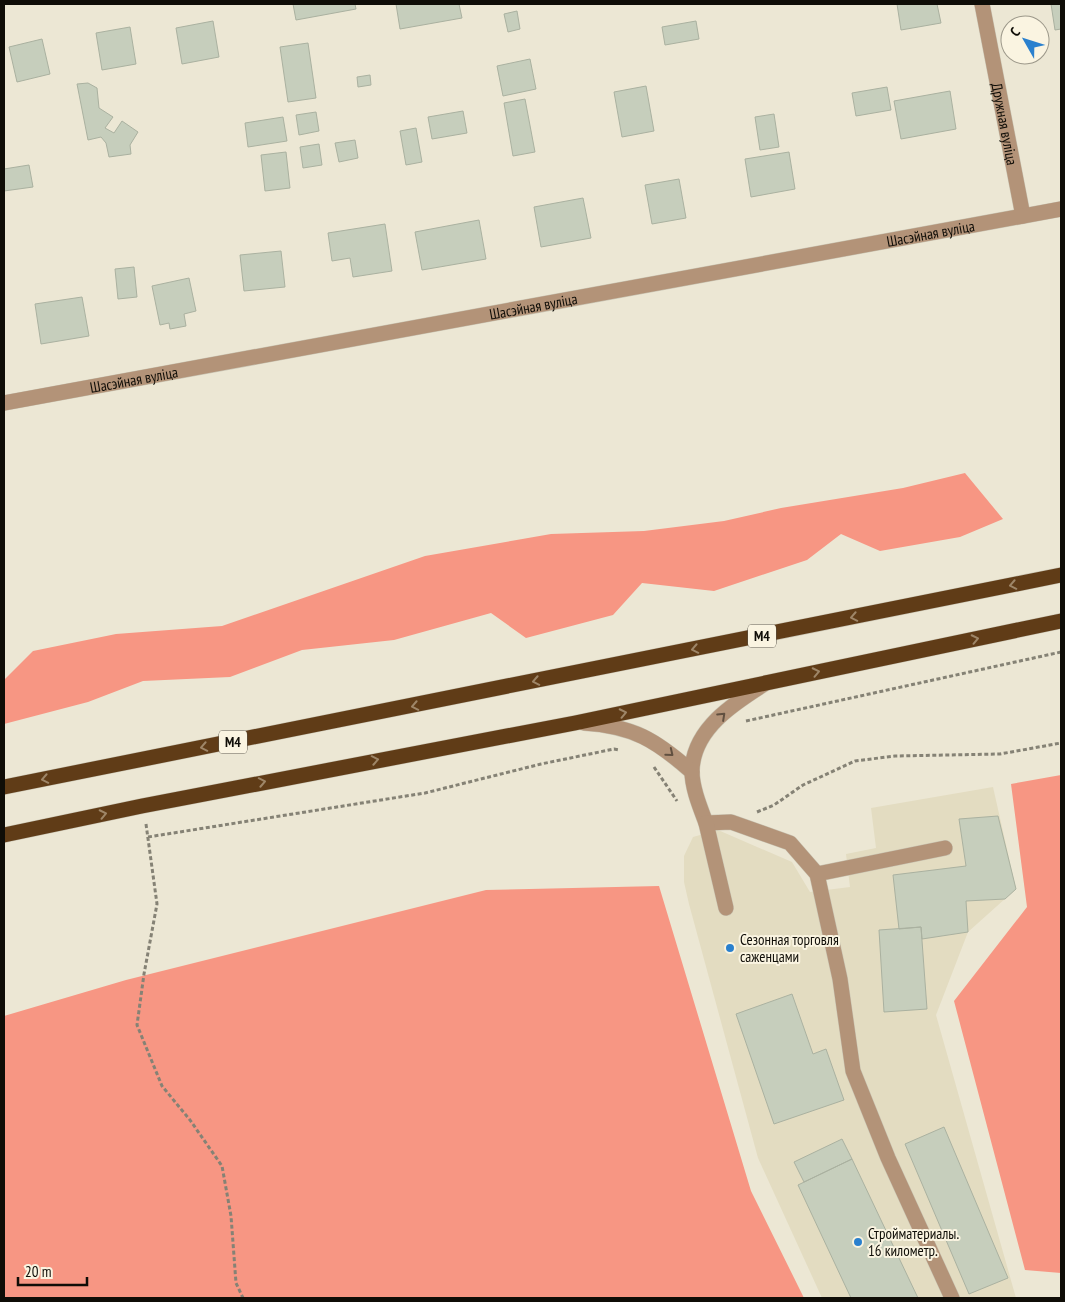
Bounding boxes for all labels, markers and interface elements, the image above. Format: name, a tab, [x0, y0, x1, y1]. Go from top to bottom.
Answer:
north arrow	[1000, 15, 1050, 65]
text: С	[1006, 23, 1024, 40]
street label: Дружная вуліца	[988, 81, 1022, 166]
street label: Шасэйная вуліца	[885, 216, 976, 250]
street label: Шасэйная вуліца	[488, 288, 579, 323]
street label: Шасэйная вуліца	[88, 362, 179, 397]
one-way arrow	[1009, 579, 1018, 589]
one-way arrow	[850, 611, 859, 622]
road number: М4	[748, 624, 776, 648]
one-way arrow	[970, 634, 979, 645]
one-way arrow	[691, 643, 699, 654]
one-way arrow	[811, 667, 820, 678]
one-way arrow	[531, 676, 540, 686]
one-way arrow	[411, 700, 420, 710]
one-way arrow	[619, 708, 628, 718]
one-way arrow	[717, 713, 726, 722]
road number: М4	[219, 730, 247, 754]
one-way arrow	[200, 742, 209, 752]
one-way arrow	[664, 747, 673, 755]
one-way arrow	[371, 756, 380, 766]
one-way arrow	[41, 773, 49, 784]
one-way arrow	[258, 777, 266, 788]
one-way arrow	[98, 809, 107, 820]
place label: Сезонная торговля саженцами	[740, 930, 839, 966]
marker: Сезонная торговля саженцами	[724, 942, 736, 954]
place label: Стройматериалы. 16 километр.	[868, 1224, 959, 1260]
marker: Стройматериалы. 16 километр.	[852, 1236, 864, 1248]
scale bar	[18, 1254, 86, 1286]
text: 20 m	[25, 1262, 51, 1281]

